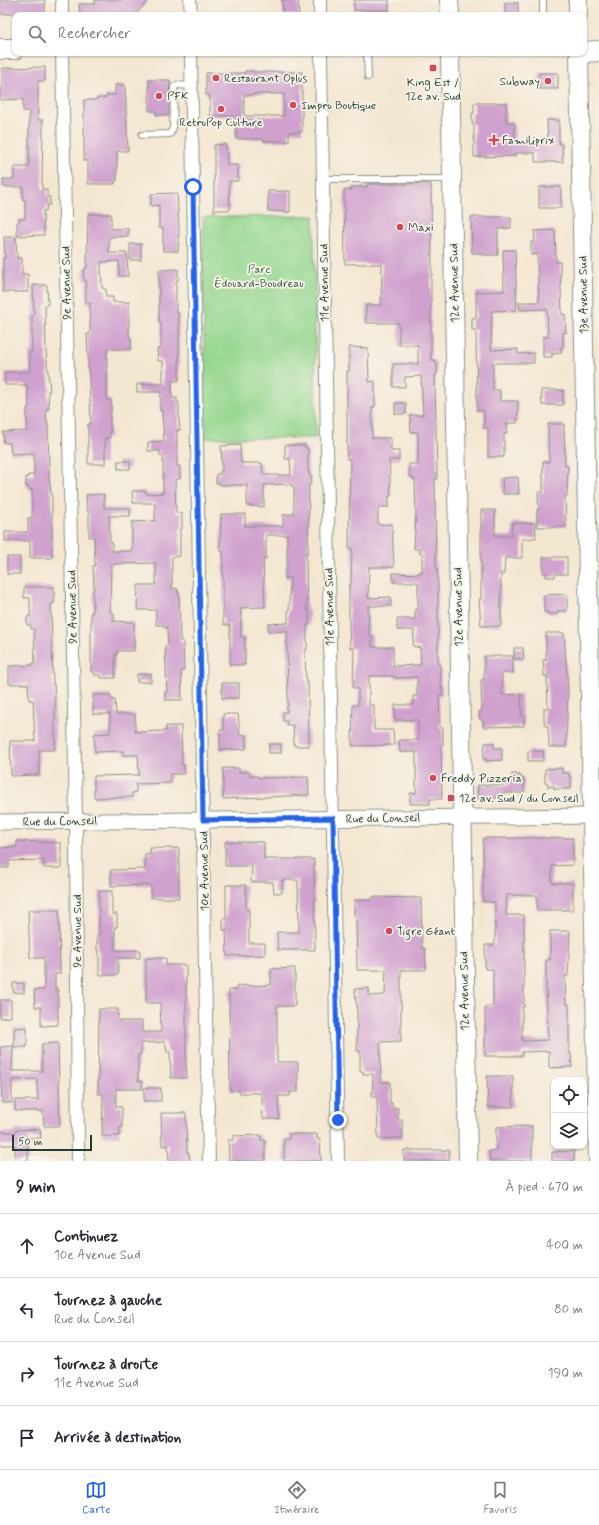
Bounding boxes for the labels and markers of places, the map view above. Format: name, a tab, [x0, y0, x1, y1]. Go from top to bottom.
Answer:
marker: King Est / 12e av. Sud	[428, 63, 438, 73]
place label: Restaurant Oplus	[224, 71, 308, 87]
marker: Restaurant Oplus	[211, 73, 221, 83]
place label: Subway	[500, 74, 540, 90]
place label: King Est / 12e av. Sud	[405, 75, 461, 105]
marker: Subway	[543, 76, 553, 86]
place label: PFK	[167, 89, 188, 105]
marker: PFK	[154, 91, 164, 101]
place label: Impro Boutique	[301, 98, 376, 114]
marker: Impro Boutique	[288, 100, 298, 110]
marker: RetroPop Culture	[216, 104, 226, 114]
place label: RetroPop Culture	[179, 115, 263, 131]
place label: Familiprix	[502, 133, 555, 149]
marker: Familiprix	[489, 135, 499, 145]
place label: Maxi	[408, 220, 434, 236]
marker: Maxi	[395, 222, 405, 232]
place label: Freddy Pizzeria	[441, 771, 522, 787]
marker: Freddy Pizzeria	[428, 773, 438, 783]
place label: 12e av. Sud / du Conseil	[459, 791, 579, 807]
marker: 12e av. Sud / du Conseil	[446, 793, 456, 803]
place label: Tigre Géant	[397, 924, 456, 941]
marker: Tigre Géant	[384, 926, 394, 936]

